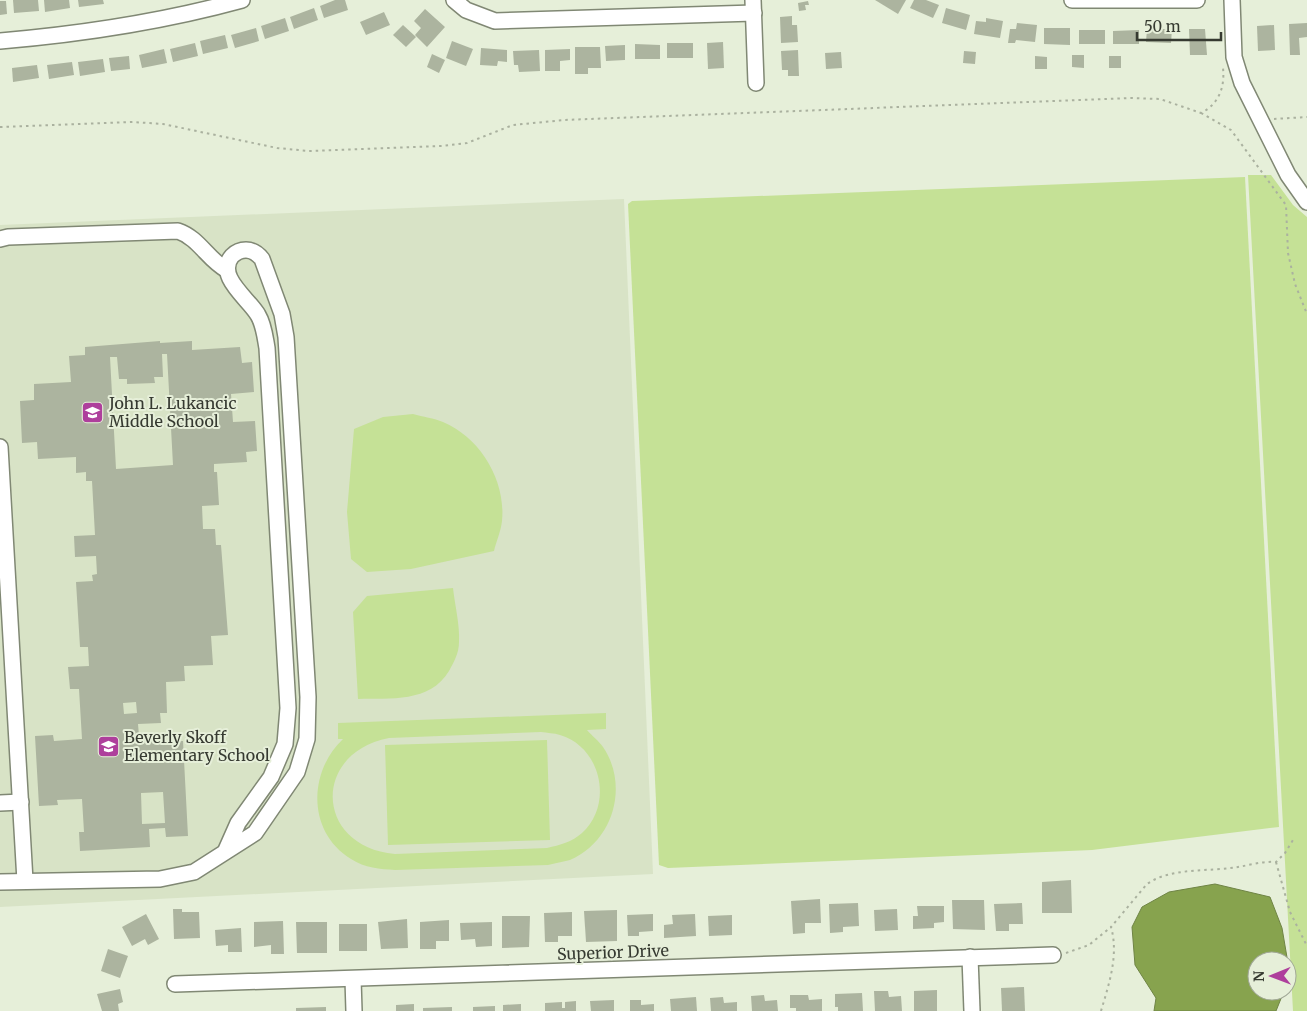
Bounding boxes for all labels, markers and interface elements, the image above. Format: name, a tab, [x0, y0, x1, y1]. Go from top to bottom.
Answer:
scale bar	[1137, 10, 1221, 42]
text: 50 m	[1144, 17, 1181, 36]
place label: John L. Lukancic Middle School	[108, 393, 236, 431]
school or university icon: John L. Lukancic Middle School	[81, 400, 105, 424]
place label: Beverly Skoff Elementary School	[124, 727, 270, 765]
school or university icon: Beverly Skoff Elementary School	[96, 734, 120, 758]
street label: Superior Drive	[557, 940, 669, 964]
north arrow	[1247, 951, 1297, 1001]
text: N	[1250, 971, 1268, 982]

